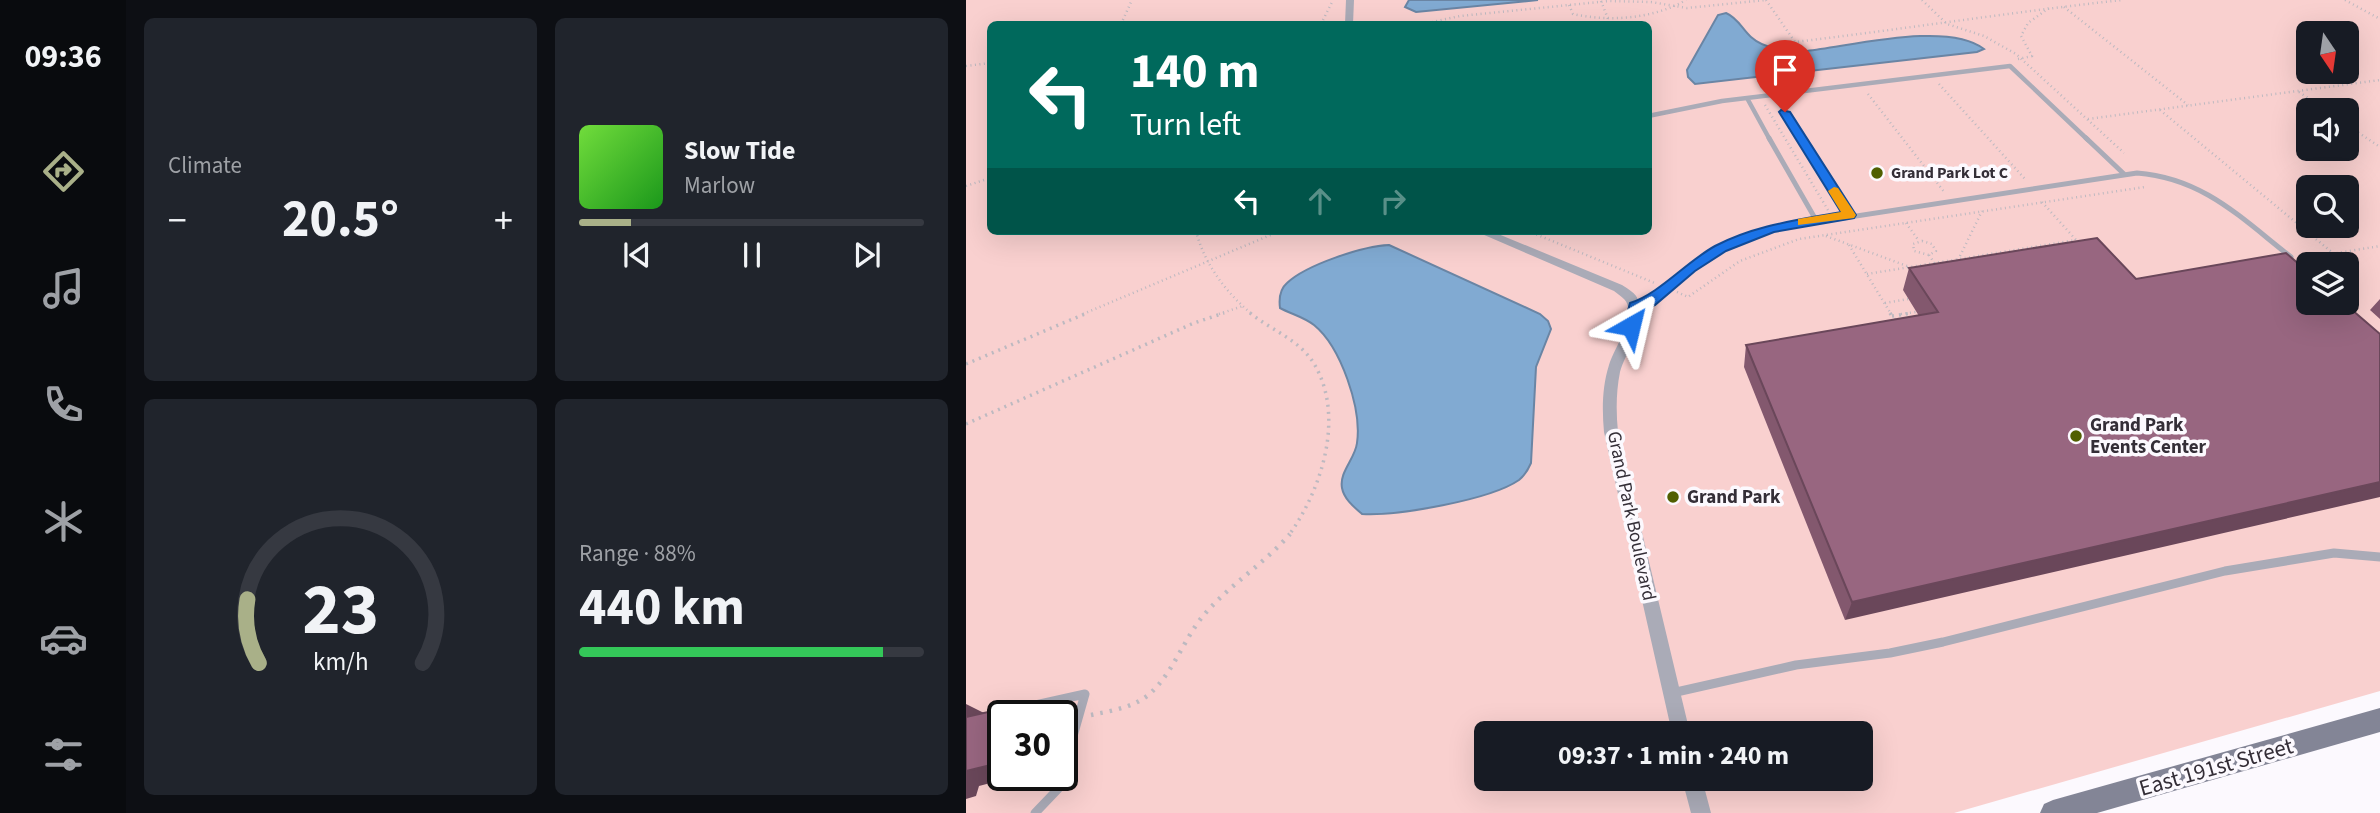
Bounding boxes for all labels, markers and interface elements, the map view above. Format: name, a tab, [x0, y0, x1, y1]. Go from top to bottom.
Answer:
north arrow	[2296, 21, 2359, 84]
map controls	[2296, 21, 2359, 315]
text: 09:36	[24, 34, 102, 80]
text: 140 m	[1130, 37, 1259, 107]
pin	[1755, 40, 1815, 112]
icon: left	[1015, 49, 1106, 140]
icon: arrive	[1766, 51, 1804, 89]
button: sound	[2296, 98, 2359, 161]
text: Turn left	[1130, 102, 1241, 148]
text: Slow Tide	[684, 132, 795, 169]
icon: directions	[39, 147, 88, 196]
text: Climate	[168, 149, 242, 182]
place label: Grand Park Lot C	[1891, 162, 2008, 184]
marker: Grand Park Lot C	[1869, 165, 1885, 181]
text: Marlow	[684, 169, 755, 202]
button: search	[2296, 175, 2359, 238]
icon: left	[1228, 182, 1266, 220]
icon: ahead	[1301, 182, 1339, 220]
icon: right	[1374, 182, 1412, 220]
text: 20.5°	[282, 183, 399, 257]
text: −	[168, 194, 187, 248]
text: +	[494, 194, 513, 248]
icon: previous	[618, 236, 656, 274]
icon: pause	[733, 236, 771, 274]
icon: next	[848, 236, 886, 274]
button: layers	[2296, 252, 2359, 315]
icon: music	[39, 264, 88, 313]
position arrow	[1594, 289, 1668, 363]
icon: phone	[39, 380, 88, 429]
place label: Grand Park Events Center	[2090, 412, 2207, 461]
marker: Grand Park Events Center	[2068, 428, 2084, 444]
street label: Grand Park Boulevard	[1600, 429, 1662, 603]
place label: Grand Park	[1687, 484, 1781, 511]
marker: Grand Park	[1665, 489, 1681, 505]
icon: climate	[39, 497, 88, 546]
text: Range · 88%	[579, 537, 696, 570]
text: 23	[302, 558, 379, 662]
text: 440 km	[579, 571, 745, 645]
icon: car	[39, 614, 88, 663]
text: km/h	[313, 644, 368, 680]
speed limit sign: 30	[987, 700, 1078, 791]
street label: East 191st Street	[2135, 729, 2297, 805]
icon: filters	[39, 730, 88, 779]
text: 09:37 · 1 min · 240 m	[1558, 737, 1789, 774]

